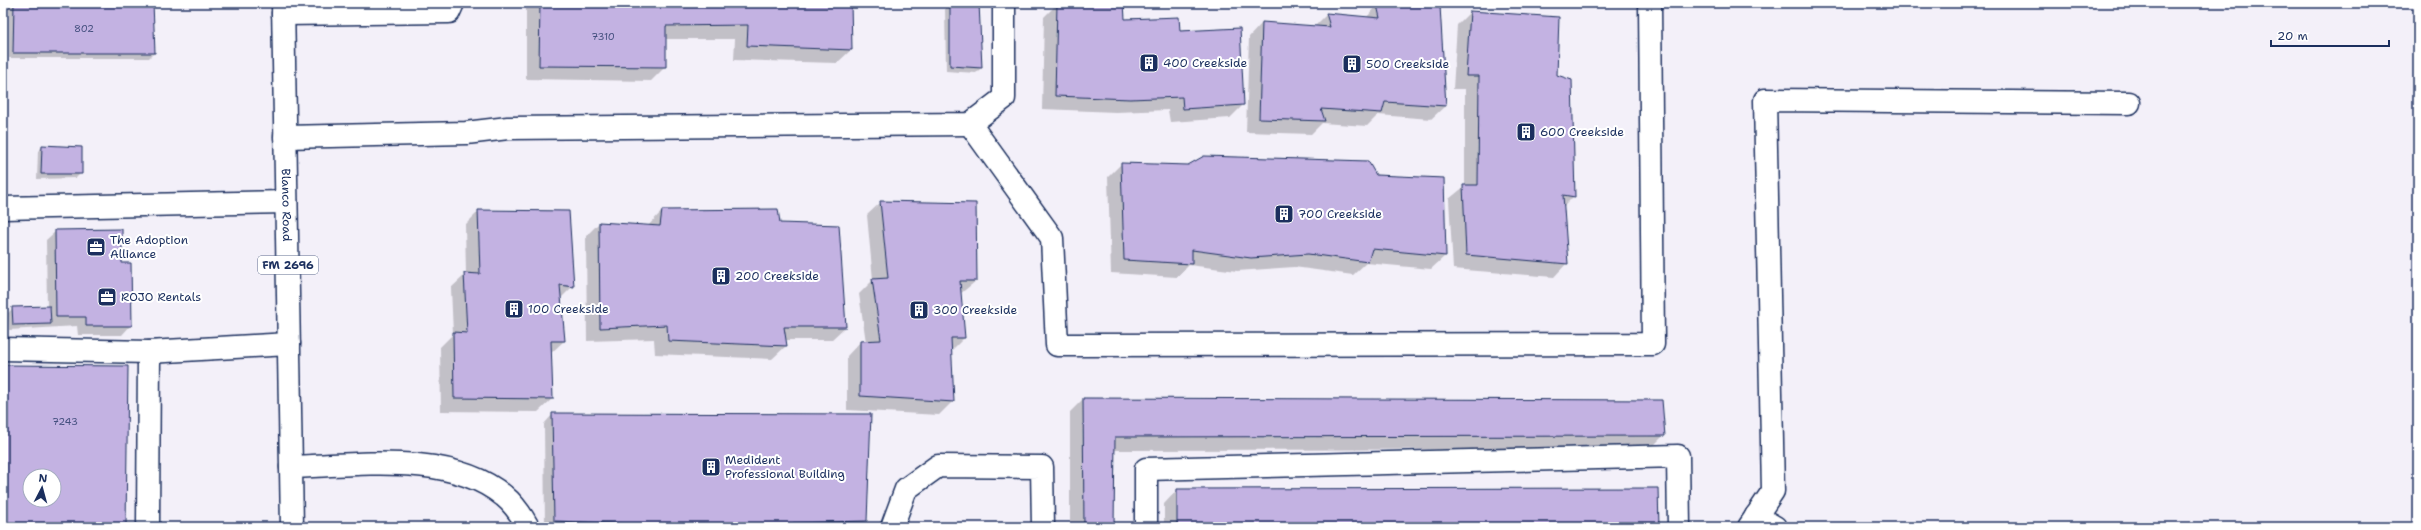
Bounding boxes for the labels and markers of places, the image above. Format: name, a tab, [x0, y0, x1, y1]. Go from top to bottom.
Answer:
building icon: 400 Creekside	[1138, 52, 1160, 74]
building icon: 500 Creekside	[1341, 53, 1363, 75]
place label: 400 Creekside	[1163, 55, 1248, 71]
place label: 500 Creekside	[1366, 56, 1449, 72]
building icon: 600 Creekside	[1515, 121, 1537, 143]
place label: 600 Creekside	[1540, 124, 1624, 140]
building icon: 700 Creekside	[1273, 203, 1295, 225]
place label: 700 Creekside	[1298, 206, 1382, 222]
place label: The Adoption Alliance	[110, 232, 188, 262]
office icon: The Adoption Alliance	[85, 236, 107, 258]
building icon: 200 Creekside	[710, 265, 732, 287]
place label: 200 Creekside	[735, 268, 819, 284]
office icon: ROJO Rentals	[96, 286, 118, 308]
place label: ROJO Rentals	[121, 289, 201, 305]
building icon: 100 Creekside	[503, 298, 525, 320]
building icon: 300 Creekside	[908, 299, 930, 321]
place label: 100 Creekside	[528, 301, 609, 317]
place label: 300 Creekside	[933, 302, 1017, 318]
place label: Medident Professional Building	[725, 452, 845, 482]
building icon: Medident Professional Building	[700, 456, 722, 478]

